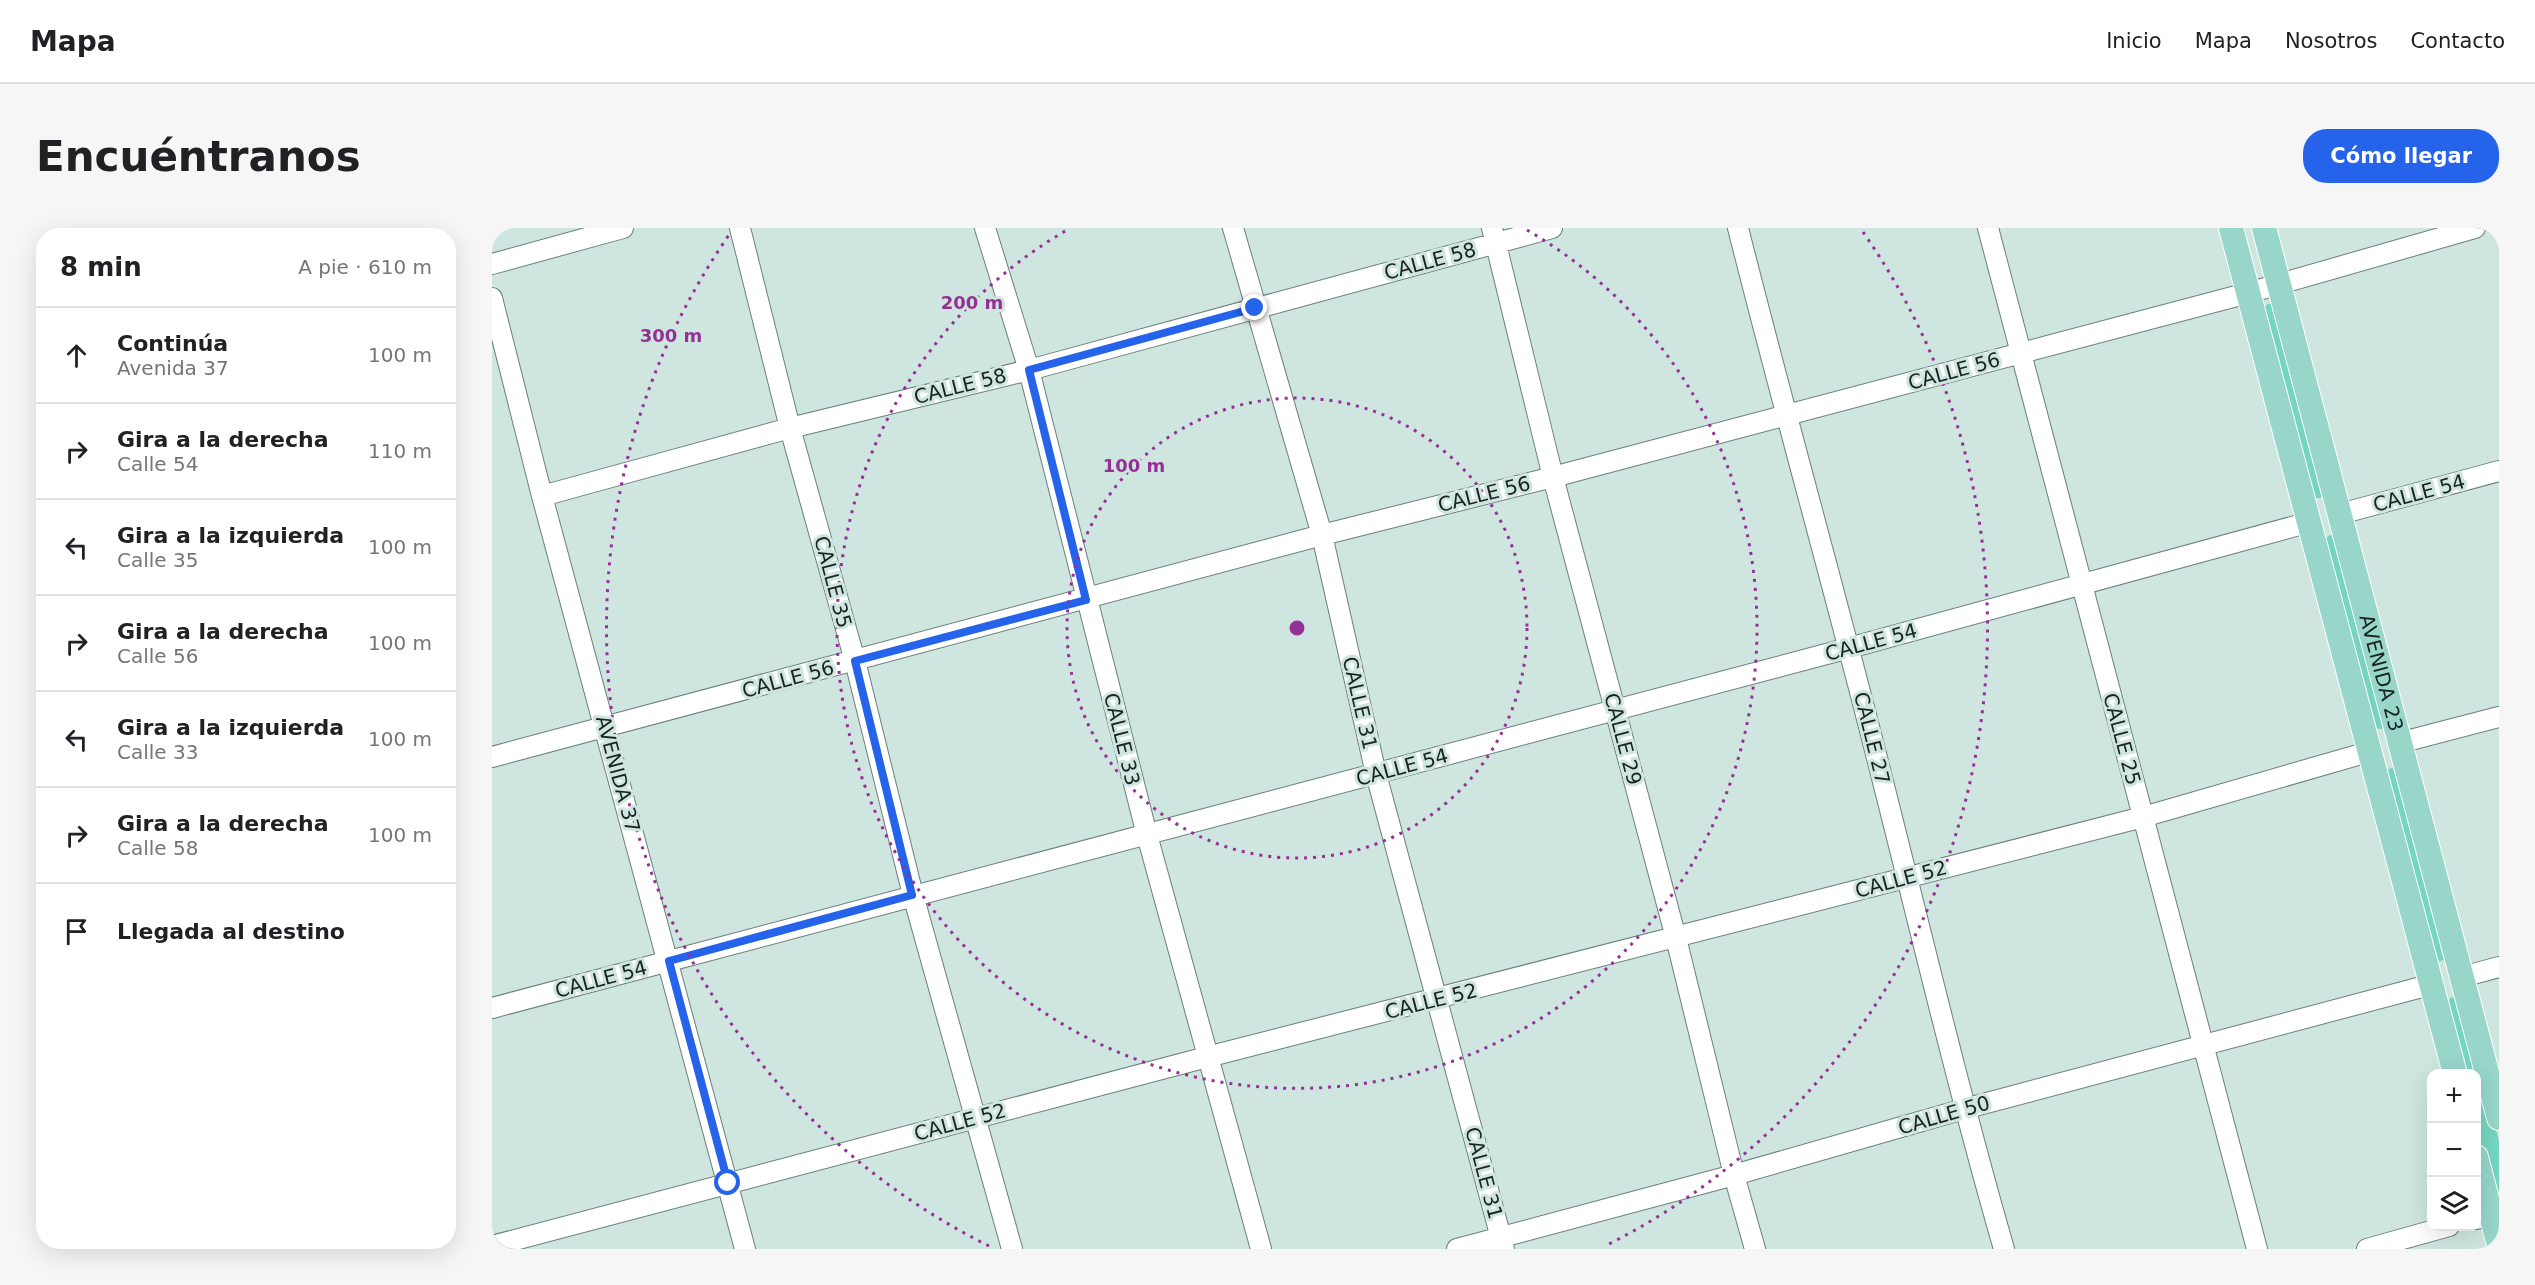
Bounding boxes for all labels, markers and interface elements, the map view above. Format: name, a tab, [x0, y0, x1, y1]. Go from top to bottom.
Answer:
text: Mapa	[30, 25, 116, 58]
text: Inicio	[2106, 29, 2162, 53]
text: Mapa	[2195, 29, 2252, 53]
text: Nosotros	[2285, 29, 2377, 53]
text: Contacto	[2410, 29, 2505, 53]
button: Cómo llegar	[2303, 129, 2499, 183]
text: Encuéntranos	[36, 132, 361, 181]
street label: CALLE 58	[1381, 237, 1479, 285]
text: 8 min	[60, 252, 142, 282]
text: A pie · 610 m	[298, 255, 432, 279]
text: 200 m	[941, 292, 1003, 313]
route end	[1241, 294, 1267, 320]
text: 300 m	[640, 325, 702, 346]
text: Continúa	[117, 331, 228, 356]
icon: ahead	[60, 339, 93, 372]
text: 100 m	[368, 343, 432, 367]
street label: CALLE 56	[1905, 347, 2003, 395]
text: Avenida 37	[117, 356, 229, 380]
street label: CALLE 58	[911, 363, 1009, 409]
text: Gira a la derecha	[117, 427, 329, 452]
icon: right	[60, 435, 93, 468]
text: 110 m	[368, 439, 432, 463]
text: Calle 54	[117, 452, 198, 476]
text: 100 m	[1103, 455, 1165, 476]
street label: CALLE 54	[2370, 469, 2468, 517]
street label: CALLE 56	[1435, 471, 1533, 517]
text: Gira a la izquierda	[117, 523, 344, 548]
icon: left	[60, 531, 93, 564]
street label: CALLE 35	[809, 533, 857, 631]
text: 100 m	[368, 535, 432, 559]
text: Calle 35	[117, 548, 198, 572]
street label: AVENIDA 23	[2354, 612, 2408, 734]
centre of rings	[1287, 618, 1307, 638]
street label: CALLE 54	[1822, 618, 1920, 666]
text: Gira a la derecha	[117, 619, 329, 644]
icon: right	[60, 627, 93, 660]
text: 100 m	[368, 631, 432, 655]
text: Calle 56	[117, 644, 198, 668]
street label: CALLE 31	[1338, 654, 1382, 752]
street label: CALLE 56	[739, 655, 837, 703]
street label: CALLE 27	[1849, 689, 1895, 787]
street label: CALLE 33	[1099, 690, 1145, 788]
street label: CALLE 29	[1599, 690, 1647, 788]
street label: CALLE 25	[2098, 690, 2146, 788]
street label: AVENIDA 37	[591, 713, 645, 835]
text: Gira a la izquierda	[117, 715, 344, 740]
icon: left	[60, 723, 93, 756]
text: 100 m	[368, 727, 432, 751]
text: Calle 33	[117, 740, 198, 764]
street label: CALLE 54	[1353, 743, 1451, 791]
text: Gira a la derecha	[117, 811, 329, 836]
icon: right	[60, 819, 93, 852]
text: 100 m	[368, 823, 432, 847]
text: Calle 58	[117, 836, 198, 860]
street label: CALLE 52	[1852, 855, 1950, 903]
icon: arrive	[60, 915, 93, 948]
text: Llegada al destino	[117, 919, 345, 944]
street label: CALLE 54	[552, 955, 650, 1003]
street label: CALLE 52	[1382, 978, 1480, 1024]
map controls	[2427, 1069, 2481, 1231]
button: +	[2427, 1069, 2481, 1123]
street label: CALLE 50	[1895, 1090, 1993, 1140]
street label: CALLE 52	[911, 1098, 1009, 1146]
button: −	[2427, 1123, 2481, 1177]
street label: CALLE 31	[1460, 1124, 1508, 1222]
route start	[714, 1169, 740, 1195]
button: layers	[2427, 1177, 2481, 1231]

